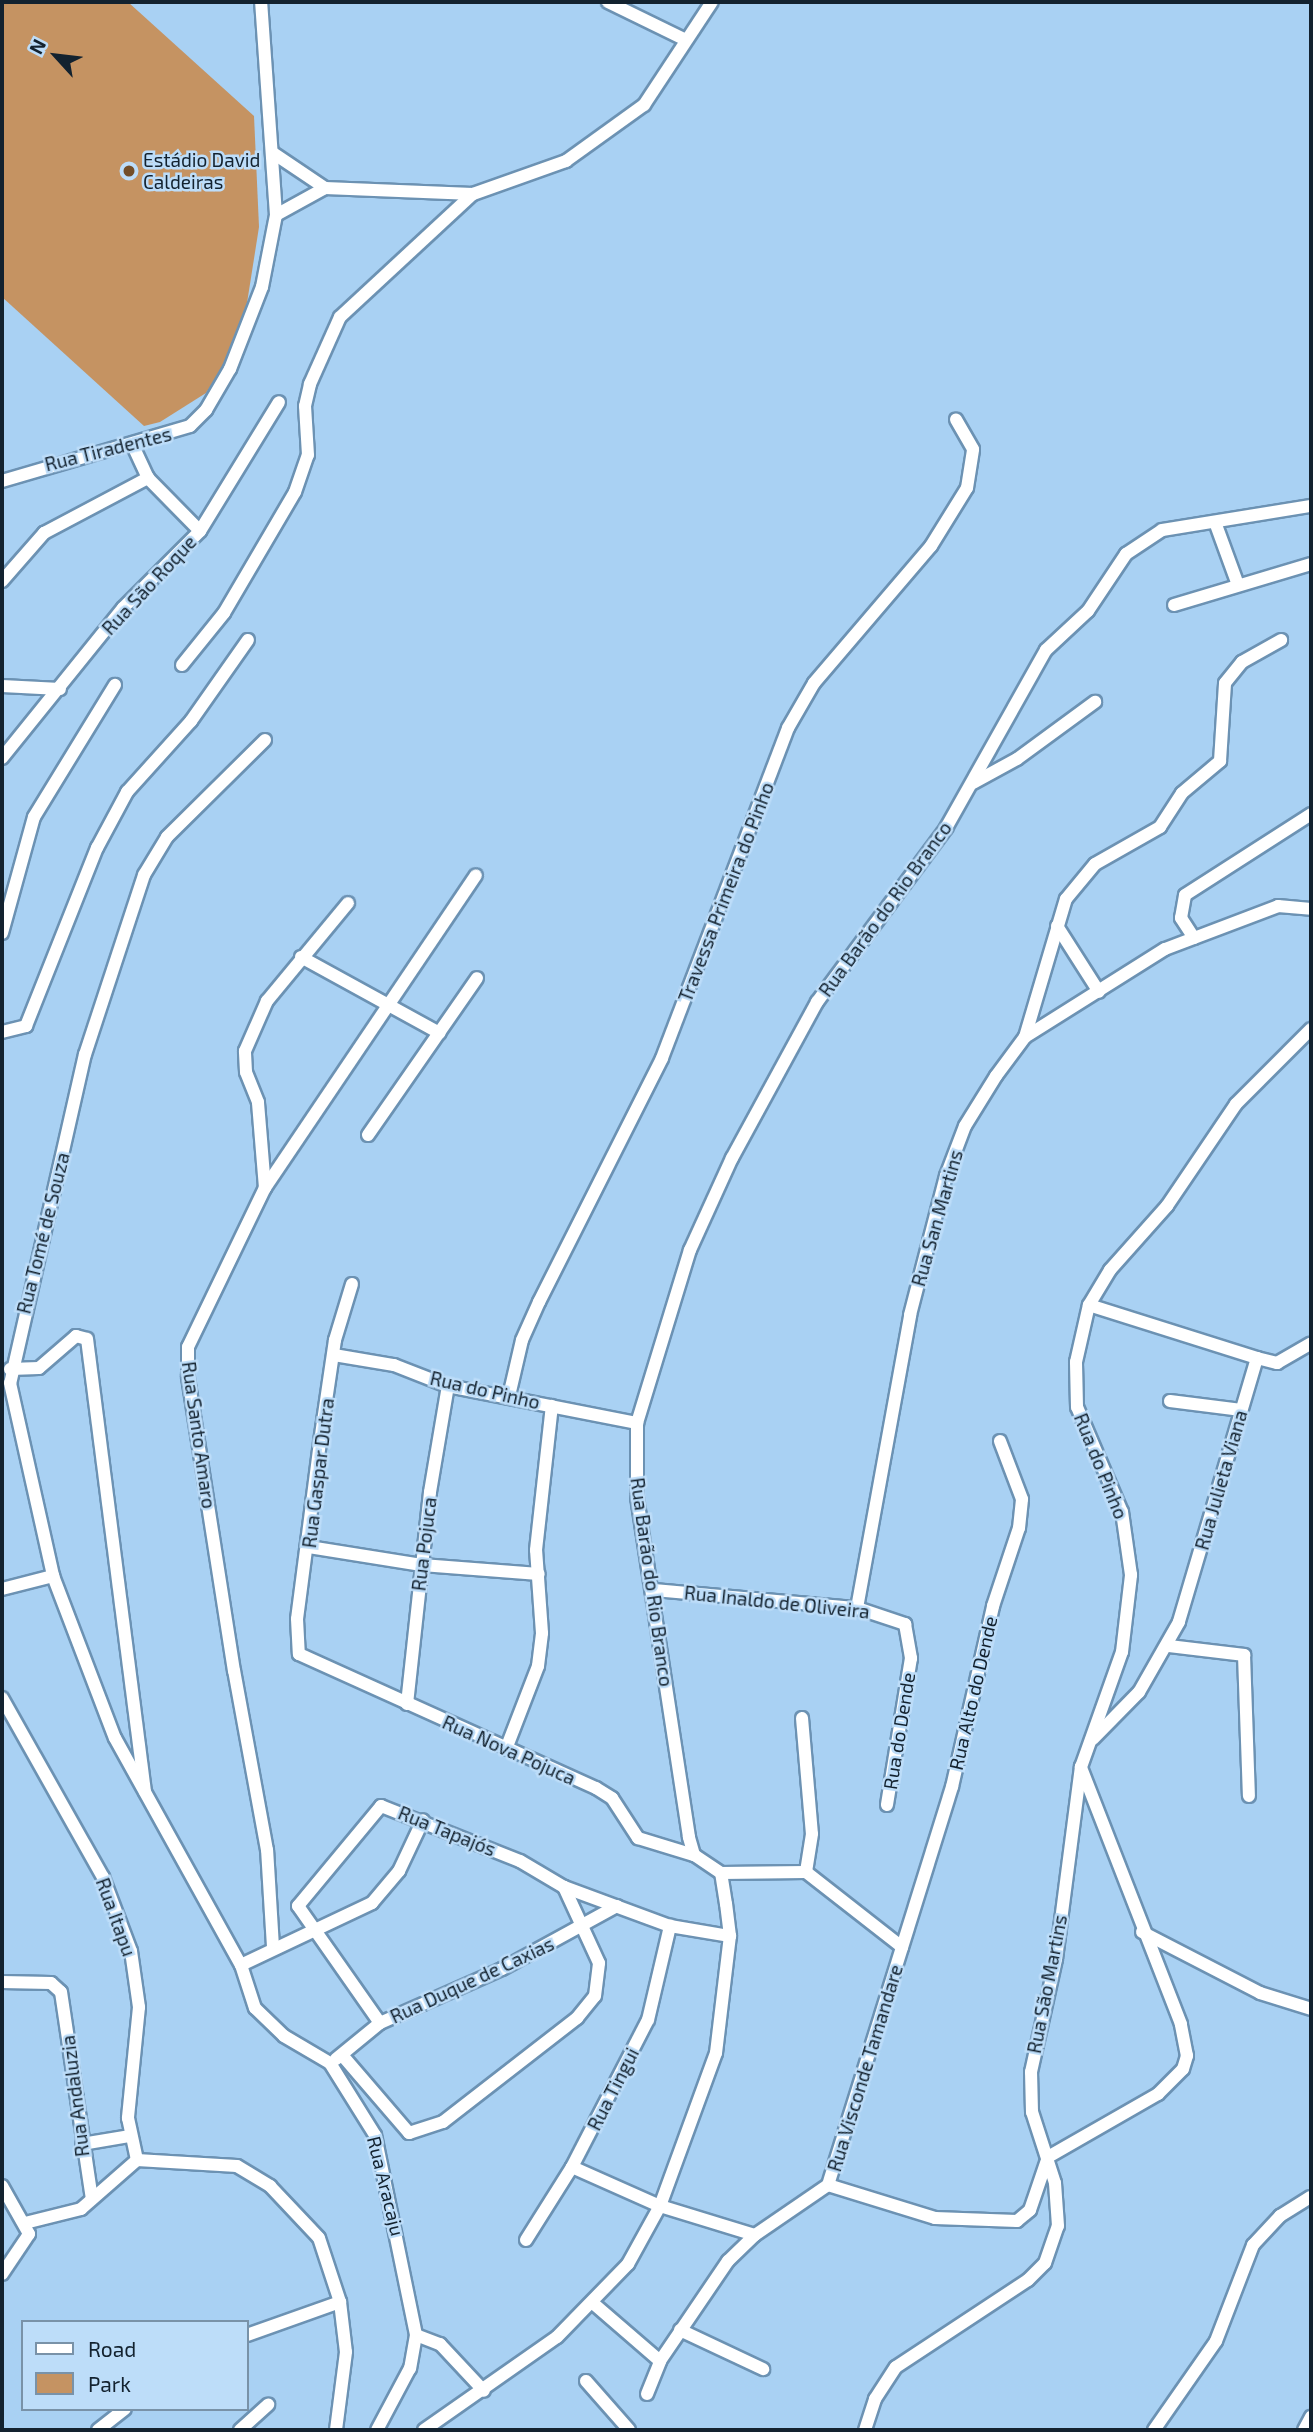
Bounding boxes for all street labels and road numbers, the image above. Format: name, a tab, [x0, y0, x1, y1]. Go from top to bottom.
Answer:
street label: Rua Tiradentes	[42, 422, 174, 476]
street label: Rua São Roque	[97, 531, 201, 639]
street label: Travessa Primeira do Pinho	[674, 779, 778, 1005]
street label: Rua Barão do Rio Branco	[814, 817, 956, 1001]
street label: Rua San Martins	[907, 1147, 967, 1289]
street label: Rua Tomé de Souza	[12, 1150, 74, 1316]
street label: Rua Santo Amaro	[177, 1360, 221, 1510]
street label: Rua do Pinho	[428, 1366, 542, 1414]
street label: Rua Gaspar Dutra	[297, 1397, 339, 1549]
street label: Rua Julieta Viana	[1190, 1407, 1252, 1553]
street label: Rua do Pinho	[1069, 1410, 1133, 1522]
street label: Rua Barão do Rio Branco	[626, 1476, 678, 1688]
street label: Rua Pojuca	[407, 1496, 441, 1592]
street label: Rua Inaldo de Oliveira	[683, 1581, 871, 1623]
street label: Rua Alto do Dende	[944, 1614, 1002, 1772]
street label: Rua do Dende	[879, 1671, 919, 1791]
street label: Rua Nova Pojuca	[439, 1710, 579, 1790]
street label: Rua Tapajós	[395, 1801, 499, 1861]
street label: Rua Itapu	[91, 1875, 141, 1959]
street label: Rua São Martins	[1022, 1913, 1072, 2055]
street label: Rua Duque de Caxias	[386, 1932, 558, 2028]
street label: Rua Visconde Tamandare	[822, 1961, 908, 2175]
street label: Rua Andaluzia	[56, 2034, 94, 2158]
street label: Rua Tingui	[582, 2044, 644, 2134]
street label: Rua Aracaju	[363, 2134, 409, 2238]

